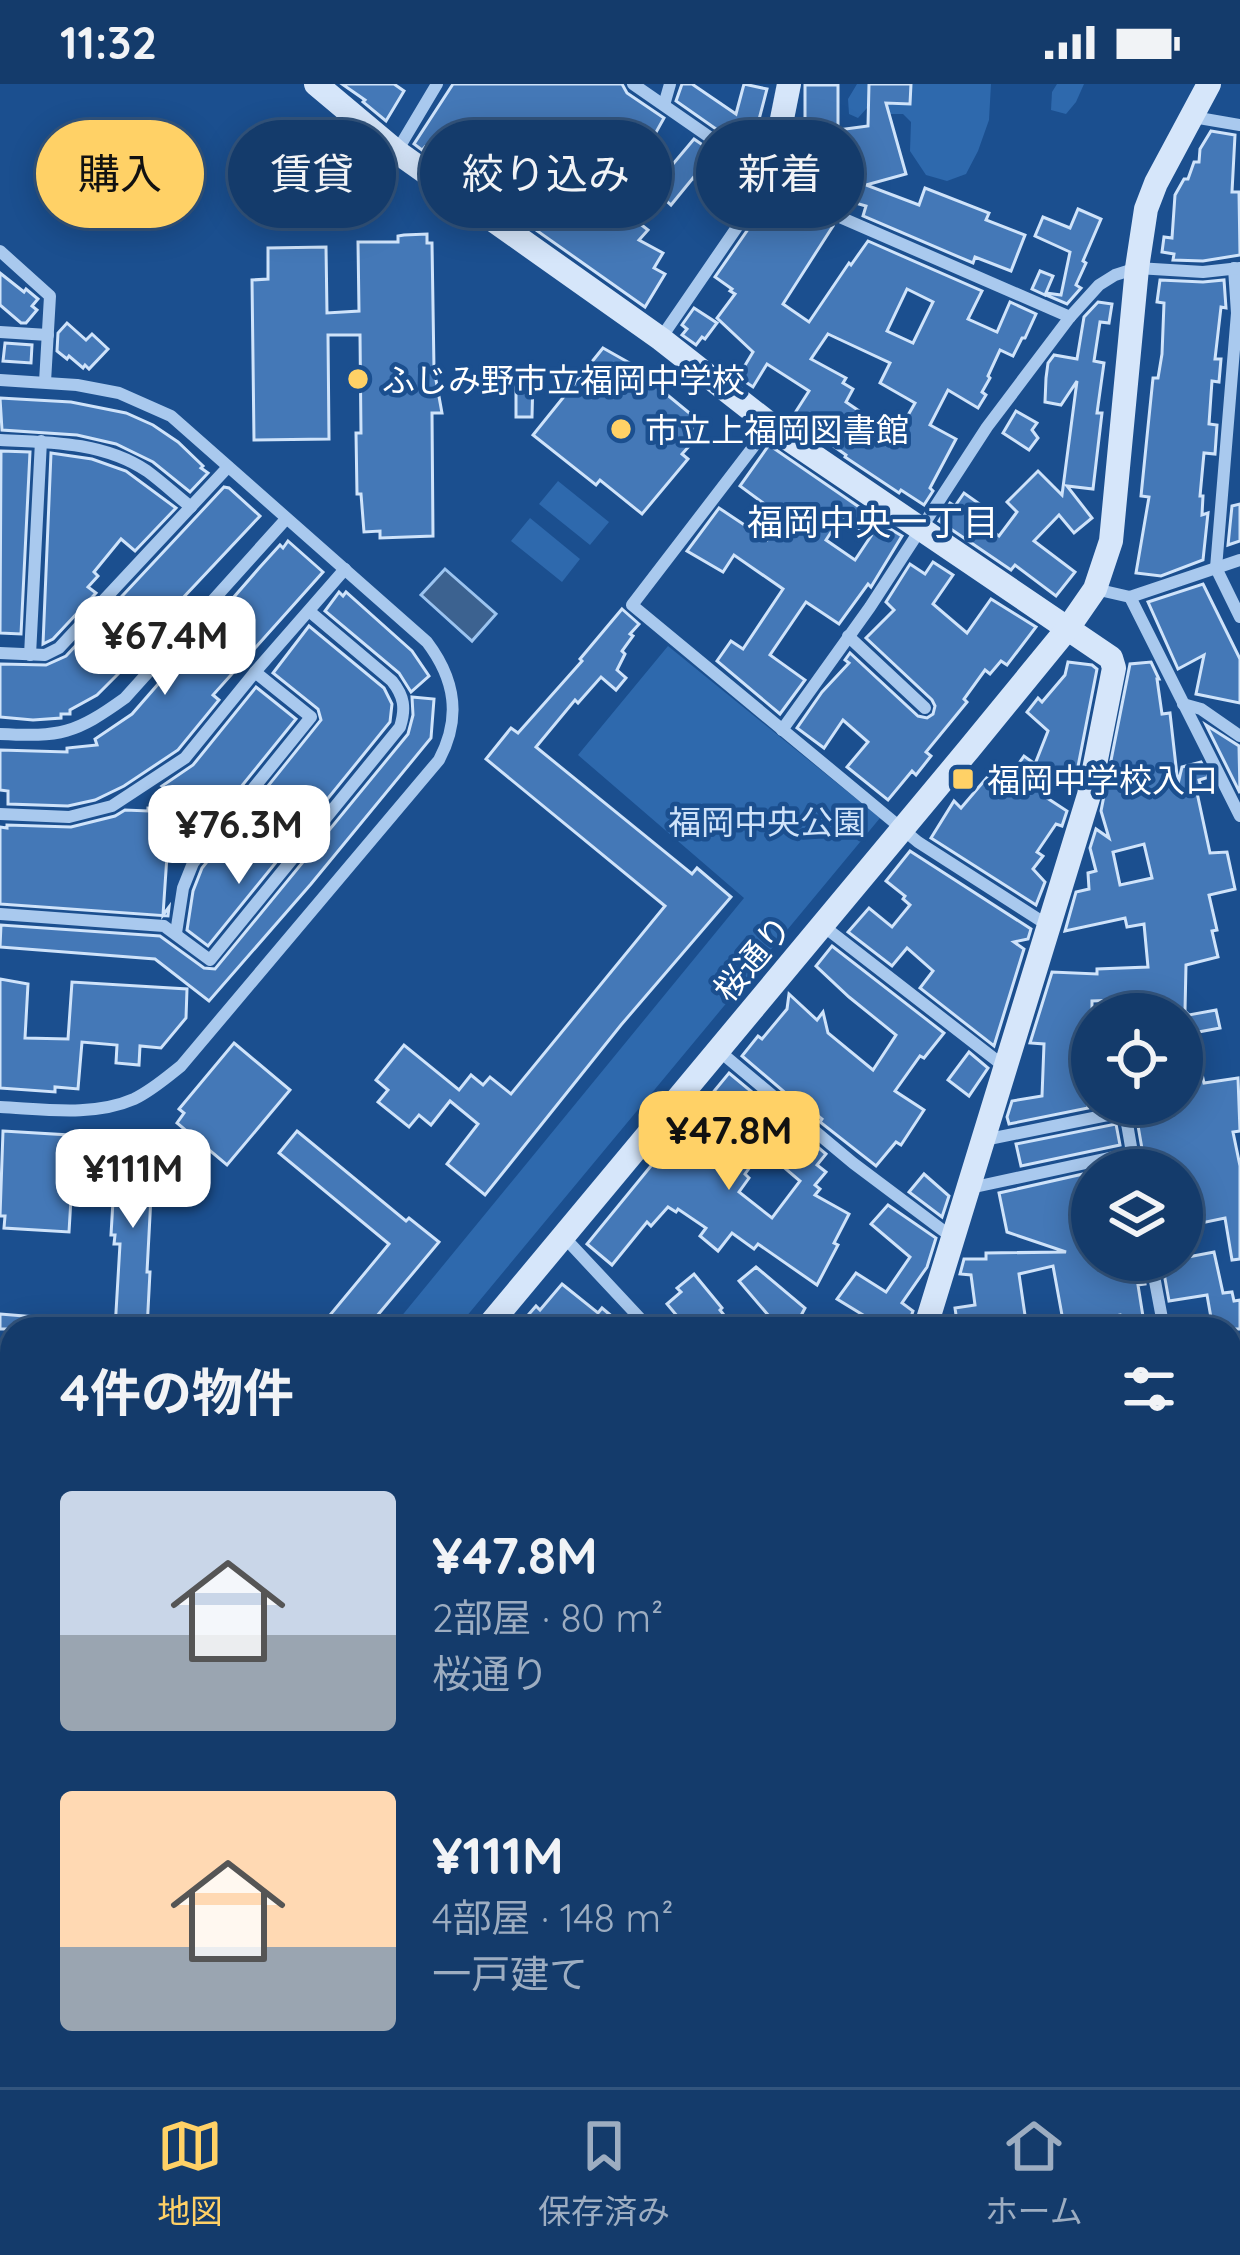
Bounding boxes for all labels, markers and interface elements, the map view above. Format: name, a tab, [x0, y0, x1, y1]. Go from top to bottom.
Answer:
text: 11:32	[60, 14, 157, 70]
chip: 購入	[36, 120, 204, 228]
chip: 賃貸	[228, 120, 396, 228]
chip: 絞り込み	[420, 120, 672, 228]
chip: 新着	[696, 120, 864, 228]
place label: ふじみ野市立福岡中学校	[382, 359, 745, 400]
marker: ふじみ野市立福岡中学校	[345, 366, 371, 392]
place label: 市立上福岡図書館	[645, 409, 909, 450]
marker: 市立上福岡図書館	[608, 416, 634, 442]
district label: 福岡中央一丁目	[747, 499, 999, 544]
pin: ¥67.4M	[67, 596, 263, 698]
text: ¥67.4M	[102, 610, 228, 659]
place label: 福岡中学校入口	[987, 759, 1218, 800]
marker: 福岡中学校入口	[950, 766, 976, 792]
pin: ¥76.3M	[141, 785, 337, 887]
text: ¥76.3M	[175, 799, 303, 848]
park label: 福岡中央公園	[668, 801, 866, 842]
street label: 桜通り	[704, 907, 800, 1009]
map controls	[1071, 993, 1203, 1281]
button: locate	[1071, 993, 1203, 1125]
pin: ¥47.8M	[631, 1091, 827, 1193]
text: ¥47.8M	[666, 1105, 792, 1154]
pin: ¥111M	[49, 1129, 217, 1231]
text: ¥111M	[83, 1143, 183, 1192]
button: layers	[1071, 1149, 1203, 1281]
icon: filters	[1116, 1356, 1182, 1422]
text: 4件の物件	[60, 1360, 294, 1424]
text: ¥47.8M	[432, 1523, 598, 1587]
icon: home	[156, 1539, 300, 1683]
text: 2部屋 · 80 m²	[432, 1593, 663, 1642]
text: 桜通り	[432, 1649, 549, 1698]
text: ¥111M	[432, 1823, 564, 1887]
icon: home	[156, 1839, 300, 1983]
text: 4部屋 · 148 m²	[432, 1893, 674, 1942]
text: 一戸建て	[432, 1949, 588, 1998]
tab: 地図	[157, 2113, 223, 2233]
tab: 保存済み	[538, 2113, 670, 2233]
tab: ホーム	[985, 2113, 1083, 2233]

